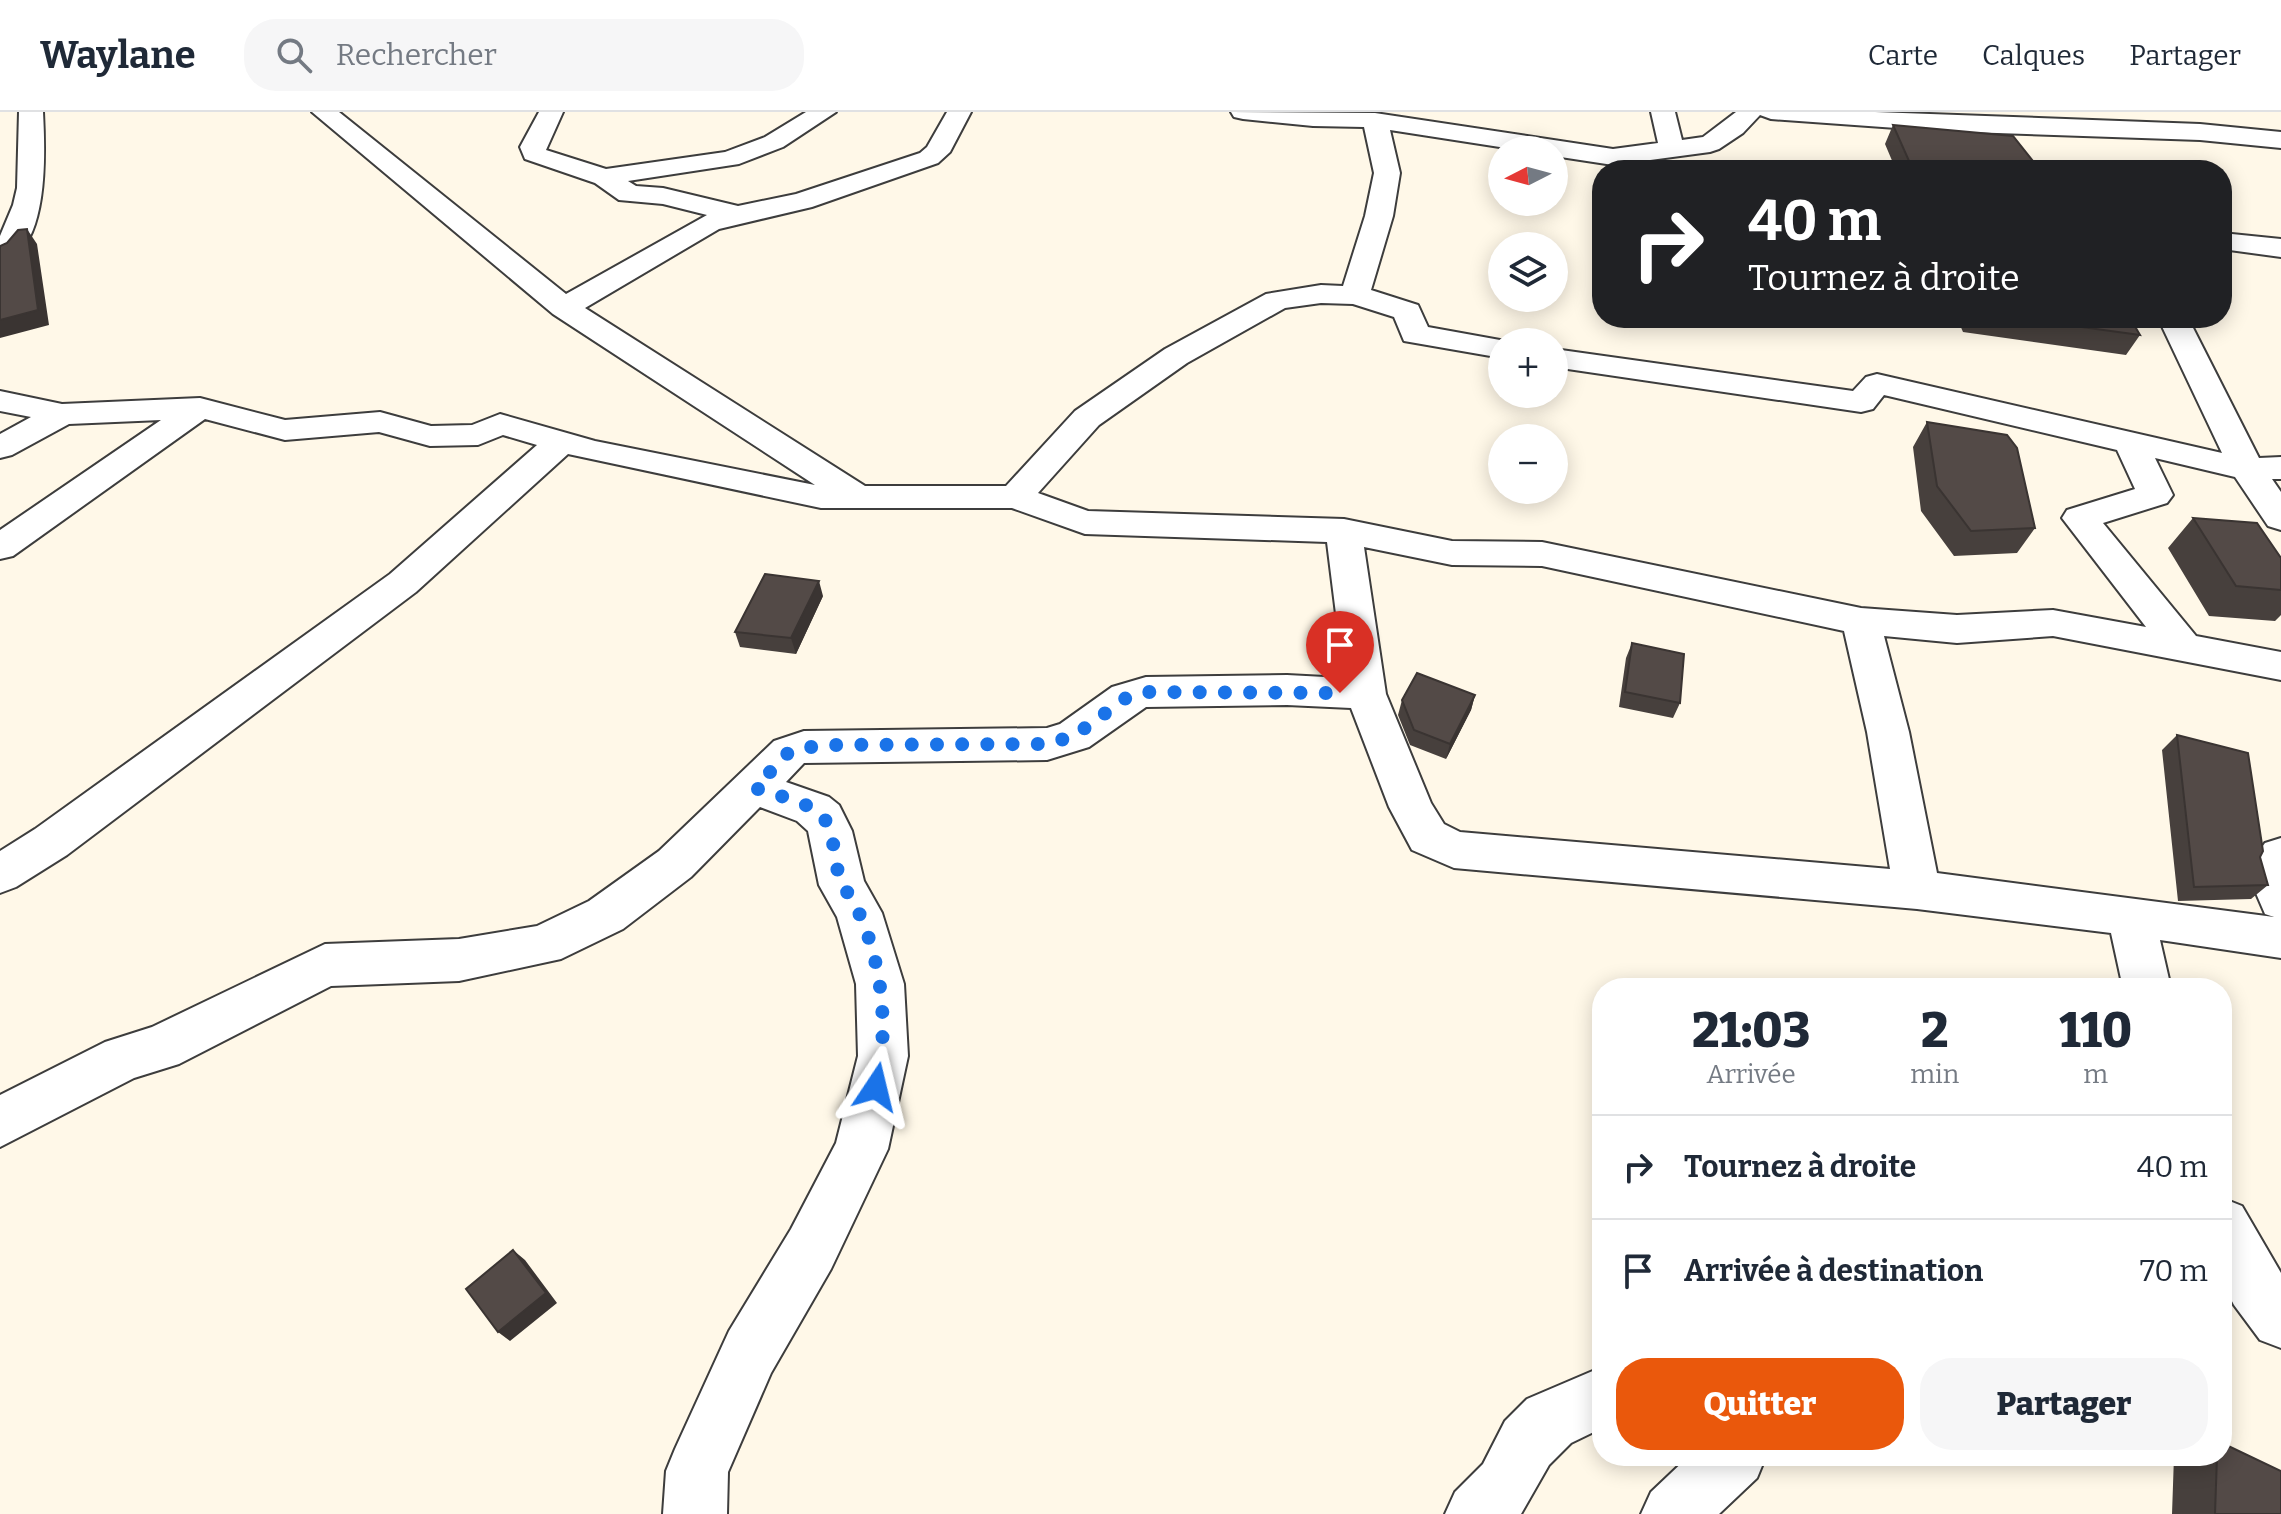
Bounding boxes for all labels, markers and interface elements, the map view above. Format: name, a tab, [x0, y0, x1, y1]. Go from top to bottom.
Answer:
search box	[244, 19, 804, 91]
text: Waylane	[40, 32, 196, 78]
icon: search	[272, 33, 316, 77]
text: Rechercher	[336, 37, 497, 73]
text: Carte	[1868, 39, 1938, 72]
text: Calques	[1982, 39, 2085, 72]
text: Partager	[2129, 39, 2241, 72]
north arrow	[1488, 136, 1568, 216]
map controls	[1488, 136, 1568, 504]
text: 40 m	[1748, 188, 1881, 255]
icon: right	[1616, 192, 1720, 296]
button: layers	[1488, 232, 1568, 312]
text: Tournez à droite	[1748, 256, 2020, 300]
button: +	[1488, 328, 1568, 408]
button: −	[1488, 424, 1568, 504]
pin	[1306, 611, 1374, 693]
icon: arrive	[1318, 623, 1362, 667]
text: 21:03	[1692, 1002, 1810, 1060]
text: 2	[1921, 1002, 1949, 1060]
text: 110	[2059, 1002, 2132, 1060]
position arrow	[834, 1045, 918, 1129]
text: Arrivée	[1707, 1059, 1796, 1090]
text: min	[1910, 1059, 1959, 1090]
text: m	[2083, 1059, 2108, 1090]
icon: right	[1616, 1145, 1660, 1189]
text: Tournez à droite	[1684, 1149, 1916, 1185]
text: 40 m	[2137, 1149, 2208, 1185]
icon: arrive	[1616, 1249, 1660, 1293]
text: Arrivée à destination	[1684, 1253, 1983, 1289]
text: 70 m	[2140, 1253, 2208, 1289]
button: Quitter	[1616, 1358, 1904, 1450]
button: Partager	[1920, 1358, 2208, 1450]

